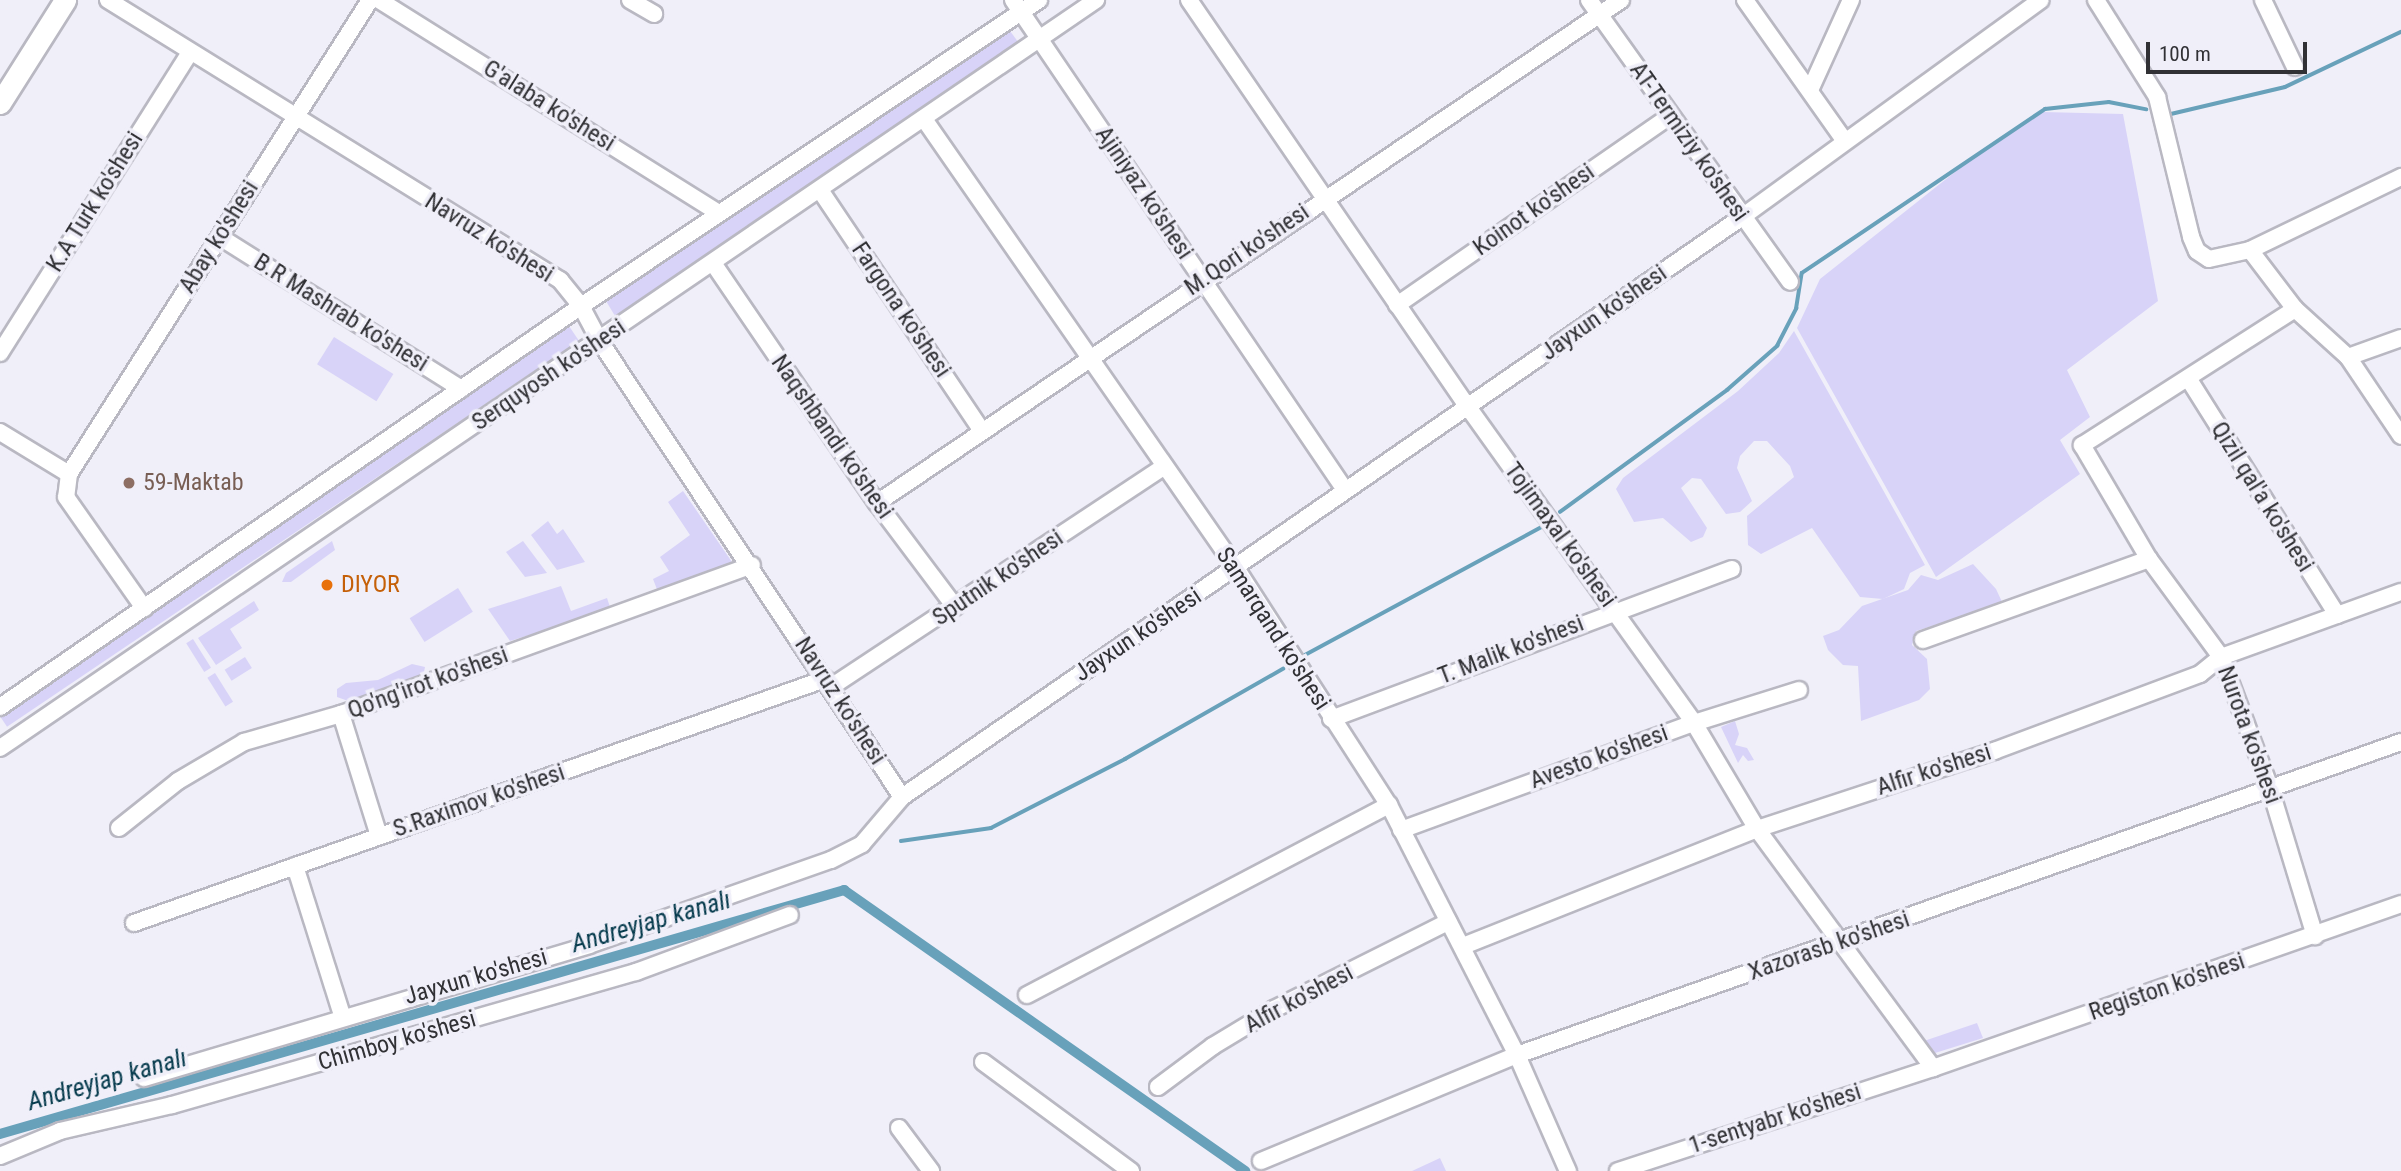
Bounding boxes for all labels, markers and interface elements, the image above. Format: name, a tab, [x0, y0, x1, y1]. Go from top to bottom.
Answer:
scale bar	[2149, 28, 2310, 72]
text: 100 m	[2159, 42, 2211, 66]
street label: G'alaba ko'shesi	[478, 54, 620, 158]
street label: AT-Termiziy ko'shesi	[1623, 57, 1755, 227]
street label: Ajiniyaz ko'shesi	[1089, 121, 1199, 265]
street label: K.A Turk ko'shesi	[40, 126, 150, 278]
street label: Koinot ko'shesi	[1468, 158, 1600, 262]
street label: Abay ko'shesi	[173, 175, 265, 299]
street label: Navruz ko'shesi	[419, 187, 559, 289]
street label: M.Qori ko'shesi	[1179, 198, 1315, 302]
street label: Fargona ko'shesi	[845, 237, 957, 383]
street label: B.R Mashrab ko'shesi	[248, 248, 434, 378]
street label: Jayxun ko'shesi	[1536, 259, 1672, 367]
street label: Serquyosh ko'shesi	[467, 313, 631, 437]
street label: Naqshbandi ko'shesi	[765, 349, 899, 525]
street label: Qizil qal'a ko'shesi	[2204, 417, 2320, 577]
street label: Tojimaxal ko'shesi	[1498, 457, 1622, 613]
place label: 59-Maktab	[143, 469, 244, 497]
marker: 59-Maktab	[121, 475, 137, 491]
street label: Sputnik ko'shesi	[927, 524, 1069, 632]
street label: Samarqand ko'shesi	[1210, 542, 1336, 716]
place label: DIYOR	[341, 571, 400, 599]
marker: DIYOR	[319, 577, 335, 593]
street label: Jayxun ko'shesi	[1069, 582, 1207, 688]
street label: T. Malik ko'shesi	[1434, 609, 1588, 691]
street label: Navruz ko'shesi	[788, 632, 892, 770]
street label: Qo'ng'irot ko'shesi	[344, 641, 512, 725]
street label: Nurota ko'shesi	[2211, 662, 2287, 808]
street label: Avesto ko'shesi	[1526, 719, 1672, 795]
street label: Alfir ko'shesi	[1873, 738, 1995, 802]
street label: S.Raximov ko'shesi	[389, 758, 569, 844]
water label: Andreyjap kanalı	[568, 884, 734, 960]
street label: Xazorasb ko'shesi	[1745, 905, 1913, 987]
street label: Jayxun ko'shesi	[401, 943, 551, 1011]
street label: Registon ko'shesi	[2085, 947, 2249, 1027]
street label: Alfir ko'shesi	[1240, 958, 1358, 1040]
street label: Chimboy ko'shesi	[315, 1005, 479, 1077]
water label: Andreyjap kanalı	[24, 1042, 190, 1118]
street label: 1-sentyabr ko'shesi	[1685, 1078, 1865, 1160]

